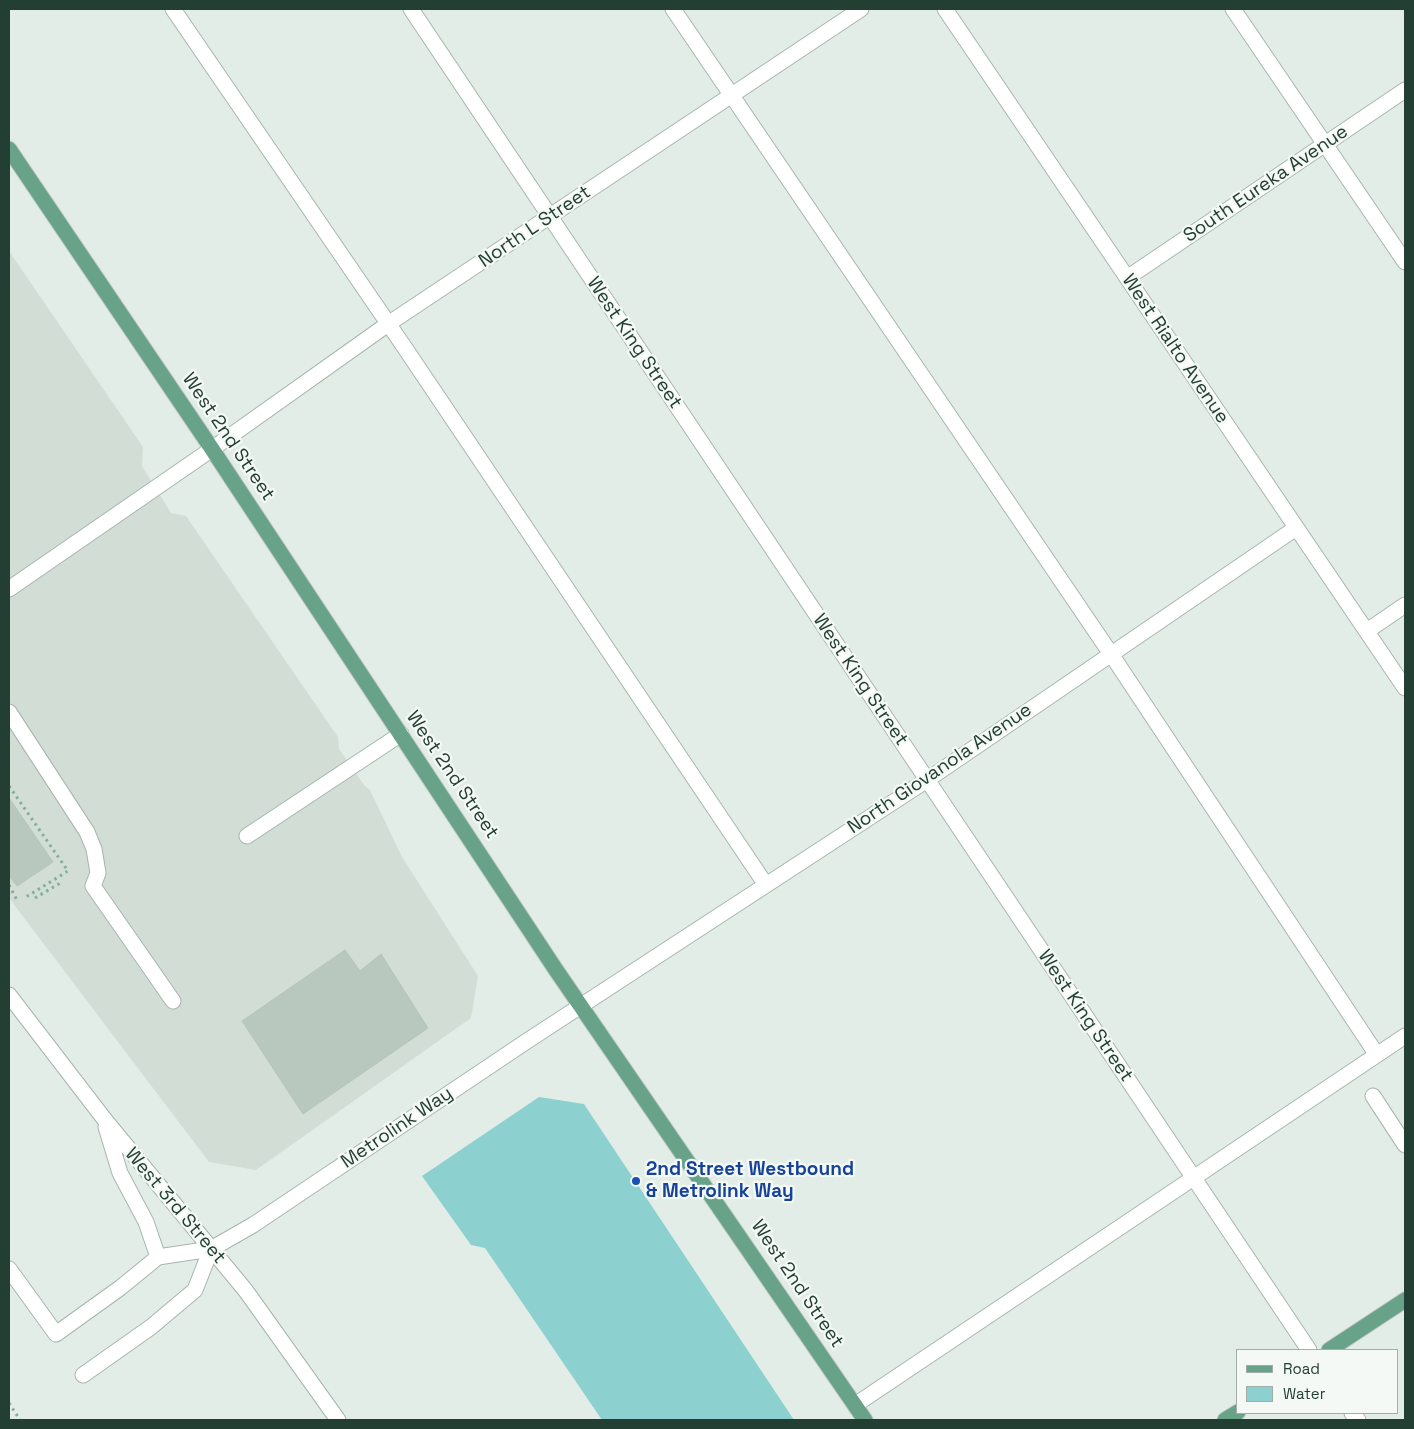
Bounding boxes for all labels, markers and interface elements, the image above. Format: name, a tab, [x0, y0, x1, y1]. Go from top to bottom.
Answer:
street label: South Eureka Avenue	[1179, 120, 1353, 248]
street label: North L Street	[475, 181, 595, 273]
street label: West Rialto Avenue	[1117, 270, 1233, 428]
street label: West King Street	[581, 273, 687, 413]
street label: West 2nd Street	[177, 369, 279, 505]
street label: West King Street	[807, 610, 913, 750]
street label: North Giovanola Avenue	[844, 699, 1036, 839]
street label: West 2nd Street	[401, 707, 503, 843]
street label: West King Street	[1032, 946, 1138, 1086]
street label: Metrolink Way	[337, 1082, 457, 1174]
street label: West 3rd Street	[120, 1143, 230, 1269]
place label: 2nd Street Westbound & Metrolink Way	[646, 1159, 854, 1203]
marker: 2nd Street Westbound & Metrolink Way	[630, 1175, 642, 1187]
street label: West 2nd Street	[746, 1216, 848, 1352]
legend	[1236, 1349, 1399, 1414]
text: Road	[1283, 1359, 1320, 1378]
text: Water	[1283, 1384, 1325, 1403]

